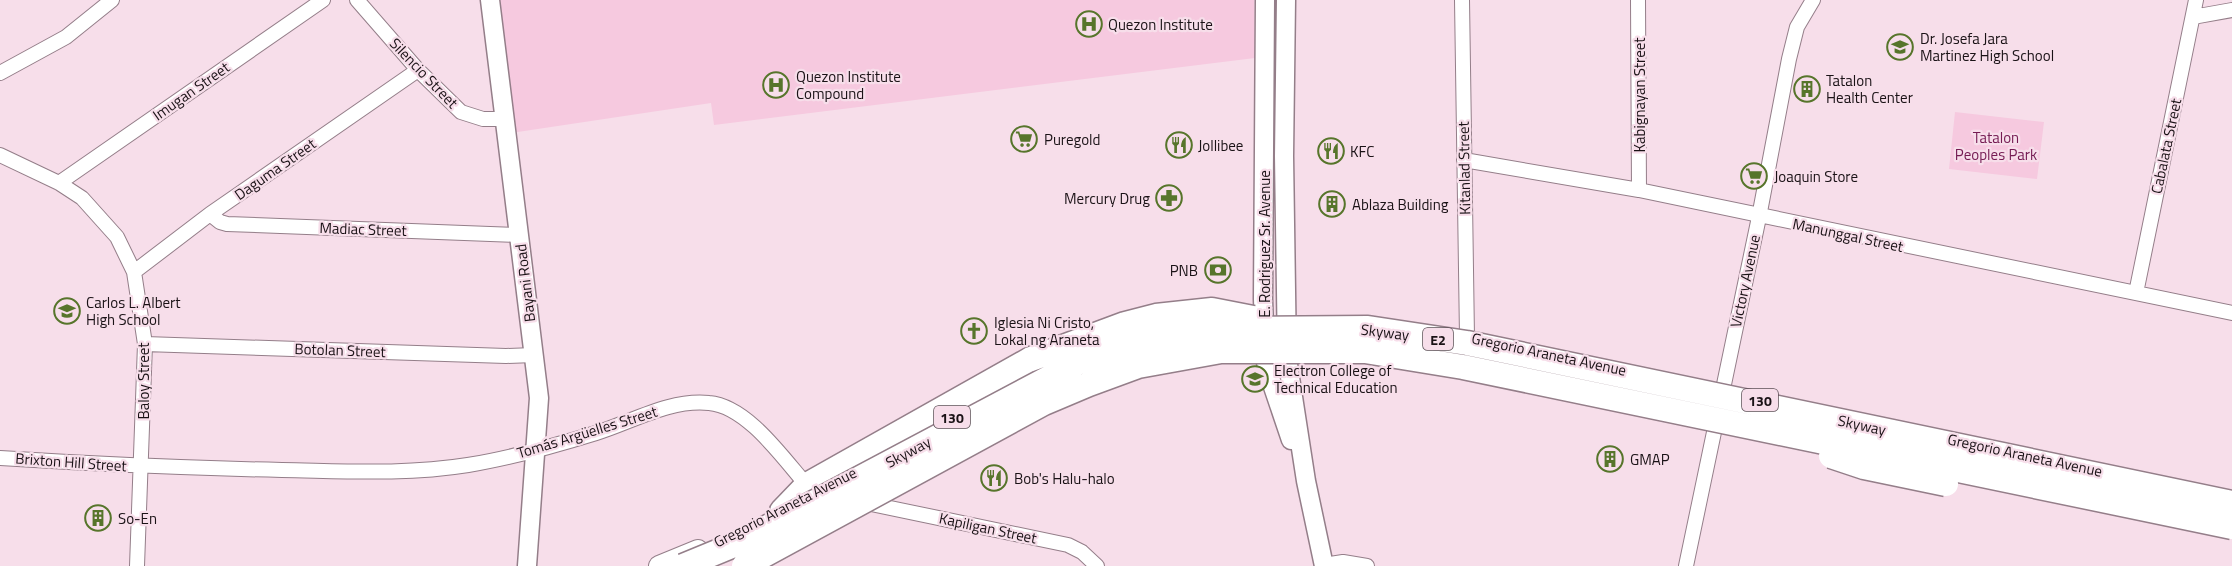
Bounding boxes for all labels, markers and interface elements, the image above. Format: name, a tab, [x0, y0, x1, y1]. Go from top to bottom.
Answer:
hospital icon: Quezon Institute	[1074, 9, 1104, 39]
place label: Quezon Institute	[1108, 13, 1213, 36]
place label: Dr. Josefa Jara Martinez High School	[1920, 27, 2054, 67]
school or university icon: Dr. Josefa Jara Martinez High School	[1885, 32, 1915, 62]
street label: Silencio Street	[384, 33, 464, 114]
street label: Kabignayan Street	[1628, 37, 1651, 153]
street label: Imugan Street	[148, 56, 235, 126]
place label: Quezon Institute Compound	[796, 65, 901, 105]
place label: Tatalon Health Center	[1826, 69, 1913, 109]
hospital icon: Quezon Institute Compound	[761, 70, 791, 100]
building icon: Tatalon Health Center	[1792, 74, 1822, 104]
street label: Cabalata Street	[2145, 96, 2187, 196]
street label: Kitanlad Street	[1452, 120, 1476, 215]
supermarket icon: Puregold	[1009, 124, 1039, 154]
park label: Tatalon Peoples Park	[1955, 126, 2037, 166]
place label: Puregold	[1044, 128, 1101, 151]
restaurant icon: Jollibee	[1164, 130, 1194, 160]
street label: Daguma Street	[230, 132, 321, 206]
place label: Jollibee	[1198, 134, 1243, 157]
restaurant icon: KFC	[1316, 136, 1346, 166]
place label: KFC	[1350, 140, 1374, 163]
supermarket icon: Joaquin Store	[1739, 161, 1769, 191]
place label: Joaquin Store	[1774, 165, 1858, 188]
street label: E. Rodriguez Sr. Avenue	[1253, 170, 1276, 318]
pharmacy icon: Mercury Drug	[1154, 183, 1184, 213]
place label: Mercury Drug	[1064, 187, 1150, 210]
building icon: Ablaza Building	[1317, 189, 1347, 219]
place label: Ablaza Building	[1352, 193, 1449, 216]
street label: Manunggal Street	[1791, 212, 1906, 258]
street label: Madiac Street	[319, 216, 408, 242]
street label: Victory Avenue	[1724, 232, 1766, 330]
street label: Bayani Road	[509, 243, 541, 323]
bank icon: PNB	[1203, 255, 1233, 285]
place label: PNB	[1170, 259, 1198, 282]
place label: Carlos L. Albert High School	[86, 291, 181, 331]
school or university icon: Carlos L. Albert High School	[52, 296, 82, 326]
place label: Iglesia Ni Cristo, Lokal ng Araneta	[994, 311, 1100, 351]
church icon: Iglesia Ni Cristo, Lokal ng Araneta	[959, 316, 989, 346]
street label: Skyway	[1359, 318, 1411, 346]
street label: Gregorio Araneta Avenue	[1470, 326, 1628, 382]
road number: E2	[1423, 328, 1453, 350]
street label: Botolan Street	[294, 337, 387, 363]
street label: Baloy Street	[132, 342, 155, 420]
place label: Electron College of Technical Education	[1274, 359, 1398, 399]
school or university icon: Electron College of Technical Education	[1240, 364, 1270, 394]
road number: 130	[1742, 389, 1778, 411]
street label: Tomás Argüelles Street	[514, 400, 661, 464]
road number: 130	[934, 406, 970, 428]
street label: Skyway	[1836, 409, 1888, 441]
street label: Gregorio Araneta Avenue	[1946, 427, 2104, 483]
street label: Skyway	[881, 430, 935, 474]
building icon: GMAP	[1595, 444, 1625, 474]
street label: Brixton Hill Street	[15, 447, 128, 477]
place label: GMAP	[1630, 448, 1670, 471]
street label: Gregorio Araneta Avenue	[710, 461, 860, 553]
restaurant icon: Bob's Halu-halo	[979, 463, 1009, 493]
place label: Bob's Halu-halo	[1014, 467, 1115, 490]
building icon: So-En	[83, 503, 113, 533]
street label: Kapiligan Street	[937, 506, 1040, 550]
place label: So-En	[118, 507, 157, 530]

